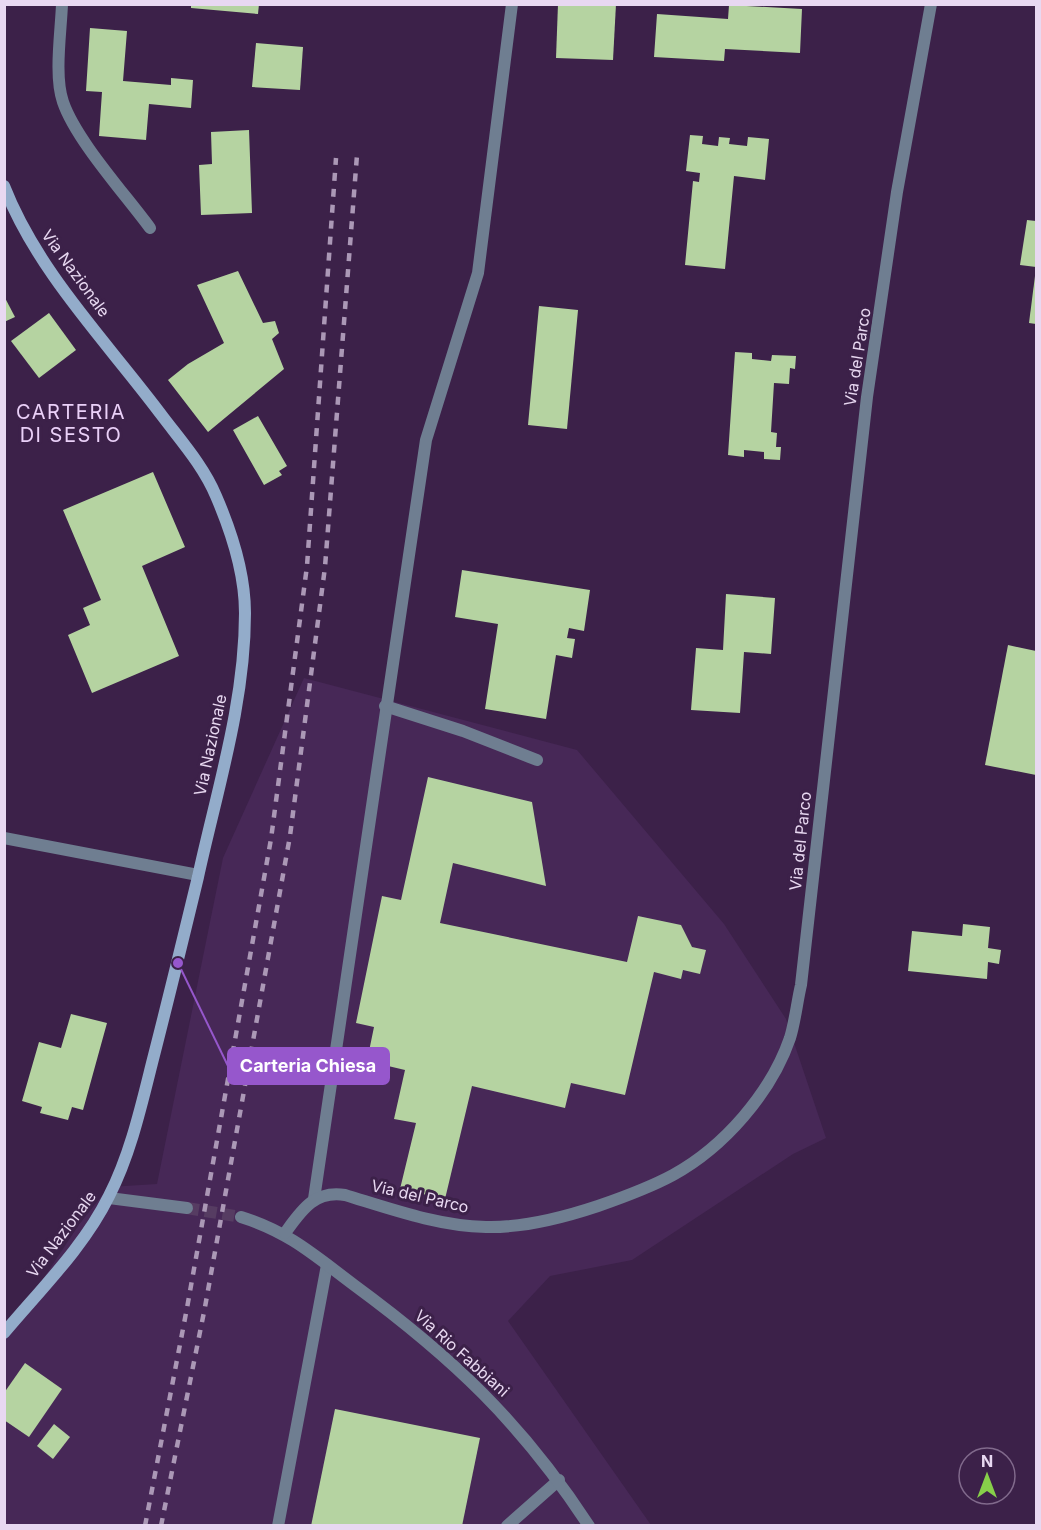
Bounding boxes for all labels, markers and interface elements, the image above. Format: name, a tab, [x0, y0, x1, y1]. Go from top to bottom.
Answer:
street label: Via Nazionale	[38, 225, 114, 321]
street label: Via del Parco	[839, 306, 875, 408]
district label: CARTERIA DI SESTO	[16, 400, 126, 447]
street label: Via Nazionale	[189, 692, 231, 798]
street label: Via del Parco	[785, 790, 815, 892]
callout: Carteria Chiesa	[228, 1048, 389, 1084]
text: Carteria Chiesa	[240, 1055, 376, 1076]
street label: Via del Parco	[369, 1175, 471, 1217]
street label: Via Nazionale	[22, 1187, 100, 1281]
street label: Via Rio Fabbiani	[411, 1305, 513, 1401]
north arrow	[957, 1446, 1017, 1506]
text: N	[981, 1451, 993, 1471]

